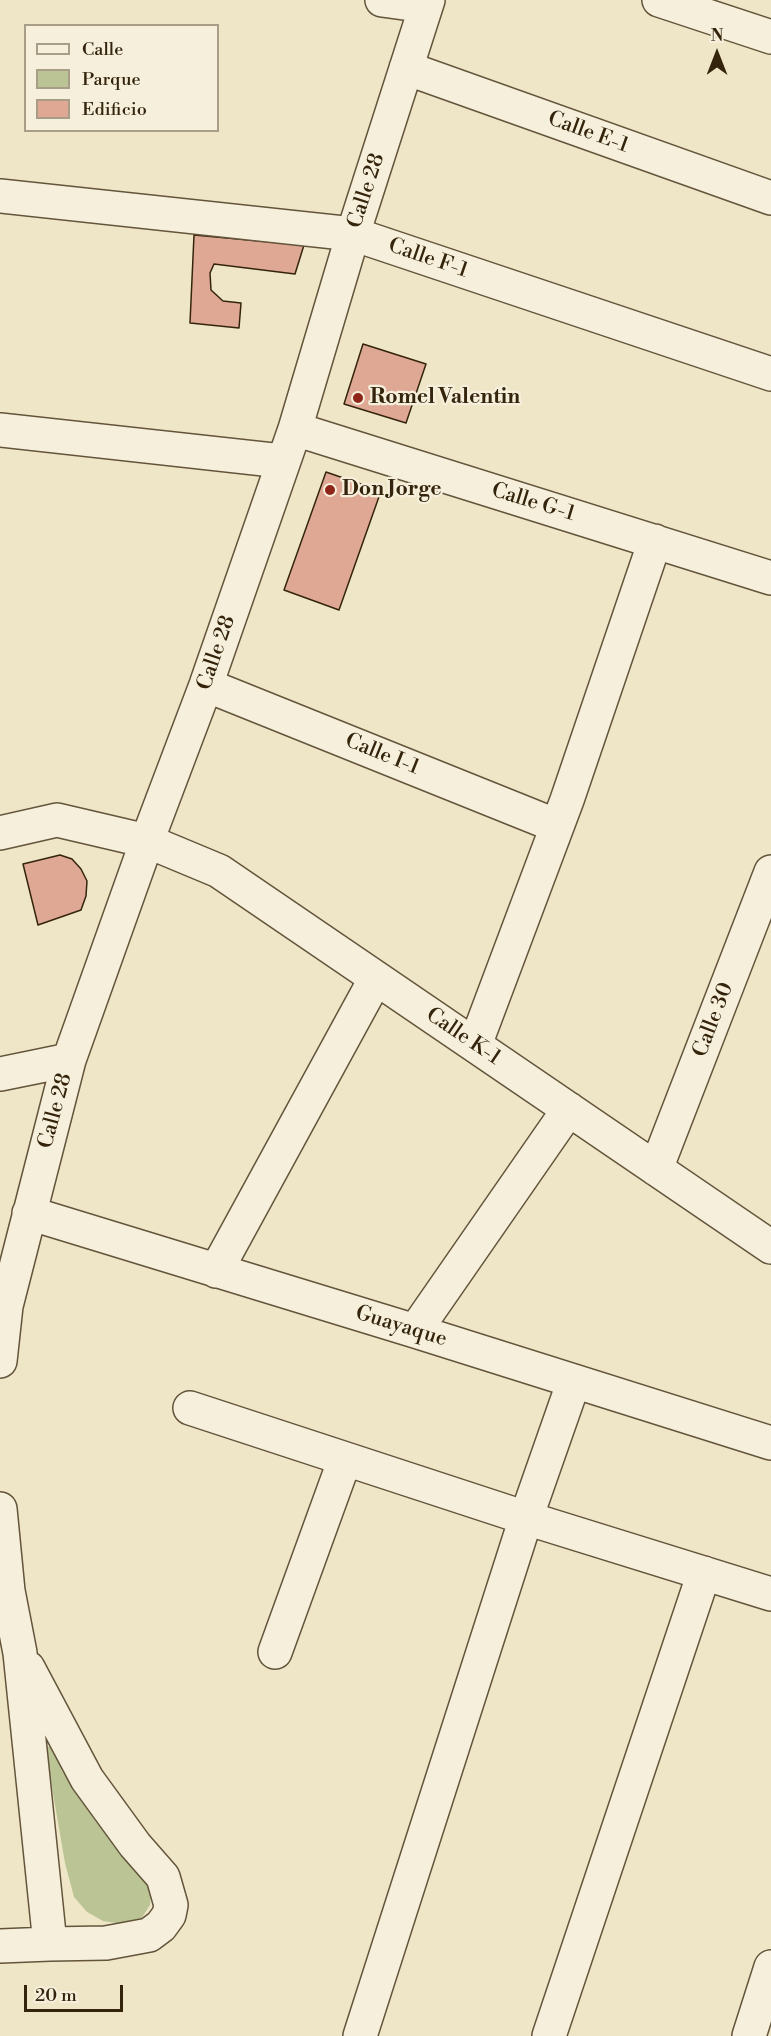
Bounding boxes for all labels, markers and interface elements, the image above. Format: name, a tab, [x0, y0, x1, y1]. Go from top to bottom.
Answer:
legend	[24, 24, 219, 132]
north arrow	[687, 24, 747, 84]
text: N	[711, 26, 723, 46]
text: Calle	[82, 38, 123, 61]
text: Parque	[82, 68, 141, 91]
text: Edificio	[82, 98, 147, 121]
street label: Calle E-1	[544, 107, 632, 159]
street label: Calle 28	[343, 150, 391, 232]
street label: Calle F-1	[385, 234, 471, 284]
place label: Romel Valentin	[370, 385, 520, 411]
marker: Romel Valentin	[351, 391, 365, 405]
place label: Don Jorge	[342, 477, 441, 503]
street label: Calle G-1	[488, 478, 578, 528]
marker: Don Jorge	[323, 483, 337, 497]
street label: Calle 28	[193, 612, 241, 694]
street label: Calle I-1	[341, 729, 423, 781]
street label: Calle 30	[688, 979, 740, 1061]
street label: Calle K-1	[421, 1003, 505, 1071]
street label: Calle 28	[34, 1070, 78, 1152]
street label: Guayaque	[352, 1301, 450, 1353]
scale bar	[27, 1973, 126, 2011]
text: 20 m	[35, 1984, 77, 2007]

